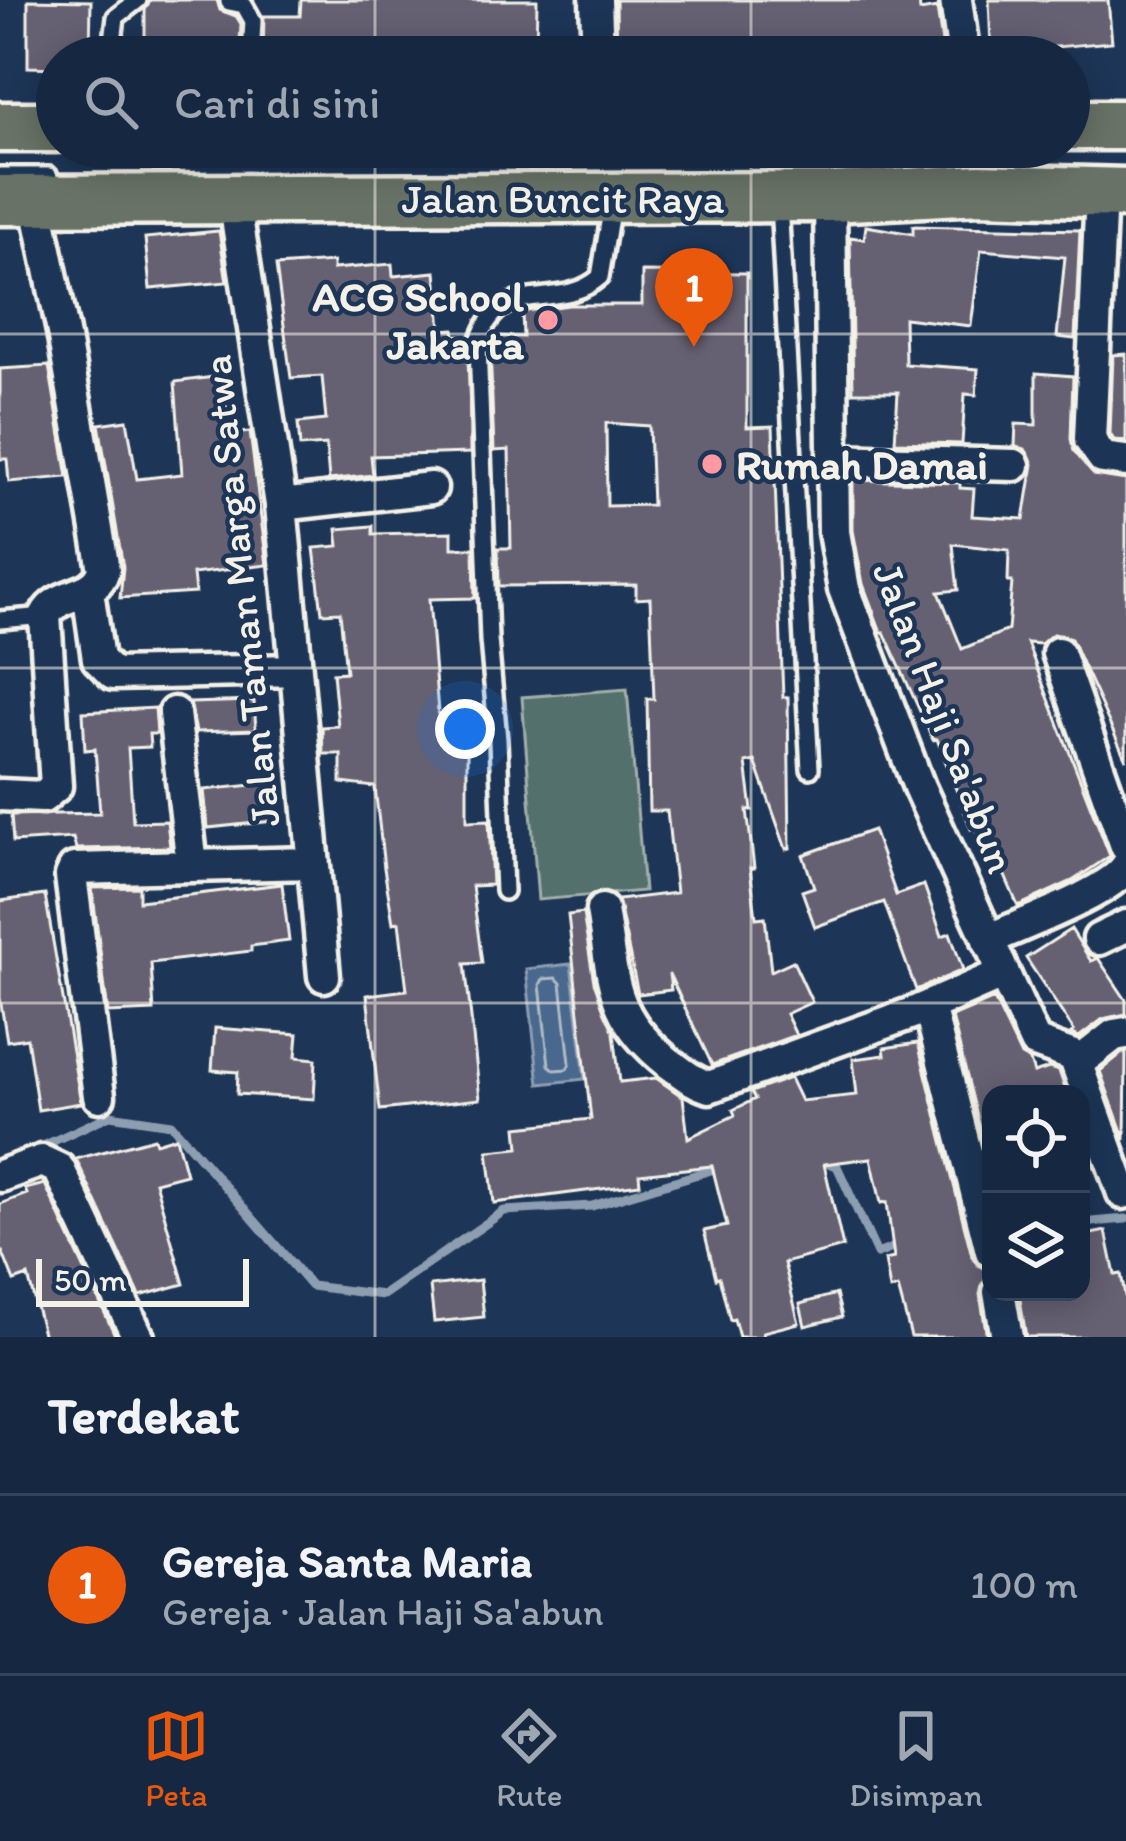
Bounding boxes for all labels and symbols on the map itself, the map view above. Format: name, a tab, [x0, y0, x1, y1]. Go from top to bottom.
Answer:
street label: Jalan Buncit Raya	[402, 173, 725, 224]
pin: 1	[655, 248, 733, 347]
place label: ACG School Jakarta	[313, 271, 524, 370]
marker: ACG School Jakarta	[535, 307, 561, 333]
street label: Jalan Taman Marga Satwa	[190, 353, 291, 829]
place label: Rumah Damai	[736, 439, 988, 490]
marker: Rumah Damai	[699, 451, 725, 477]
street label: Jalan Haji Sa'abun	[862, 555, 1027, 880]
your location	[435, 699, 495, 759]
scale bar	[36, 1253, 249, 1306]

